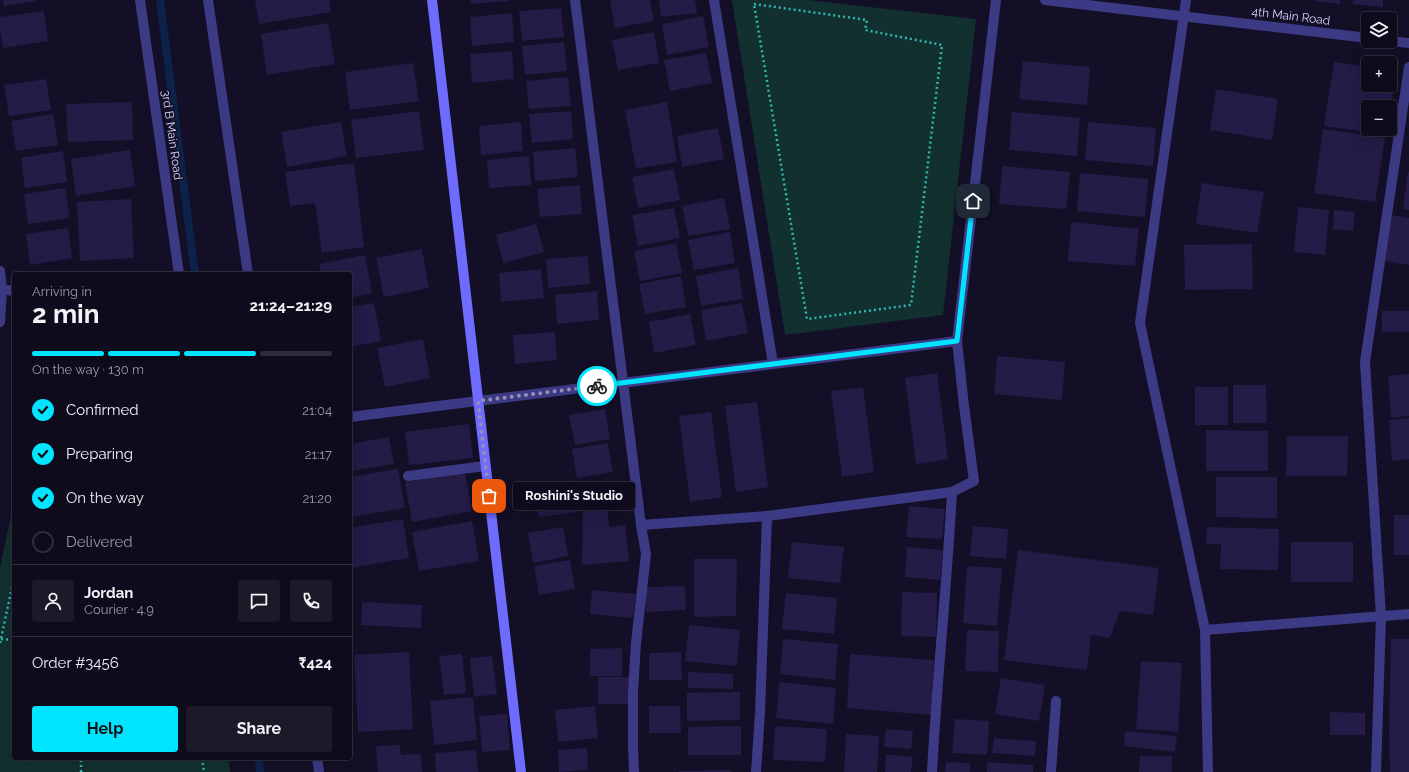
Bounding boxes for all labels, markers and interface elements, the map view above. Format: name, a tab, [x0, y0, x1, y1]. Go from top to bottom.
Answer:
street label: 4th Main Road	[1251, 4, 1331, 28]
map controls	[1361, 12, 1397, 136]
button: layers	[1361, 12, 1397, 48]
button: +	[1361, 56, 1397, 92]
street label: 3rd B Main Road	[159, 89, 185, 181]
button: −	[1361, 100, 1397, 136]
pin	[956, 184, 990, 218]
icon: home	[962, 190, 984, 212]
text: Arriving in	[32, 284, 92, 299]
text: 21:24–21:29	[249, 297, 332, 315]
text: 2 min	[32, 299, 99, 329]
text: On the way · 130 m	[32, 362, 144, 377]
courier	[577, 366, 617, 406]
icon: bike	[586, 375, 608, 397]
icon: check	[32, 399, 54, 421]
text: Confirmed	[66, 401, 139, 419]
text: 21:04	[302, 403, 332, 418]
icon: check	[32, 443, 54, 465]
text: Preparing	[66, 445, 133, 463]
text: 21:17	[305, 447, 332, 462]
pin	[472, 479, 506, 513]
callout: Roshini's Studio	[513, 482, 635, 510]
icon: bag	[478, 485, 500, 507]
icon: check	[32, 487, 54, 509]
text: Roshini's Studio	[525, 488, 623, 503]
text: On the way	[66, 489, 144, 507]
text: 21:20	[302, 491, 332, 506]
text: Delivered	[66, 533, 133, 551]
button: person	[32, 580, 74, 622]
button: chat	[238, 580, 280, 622]
button: phone	[290, 580, 332, 622]
text: Jordan	[84, 584, 133, 602]
text: Courier · 4.9	[84, 602, 154, 617]
text: Order #3456	[32, 654, 119, 672]
text: ₹424	[298, 654, 332, 672]
button: Help	[32, 706, 178, 752]
button: Share	[186, 706, 332, 752]

